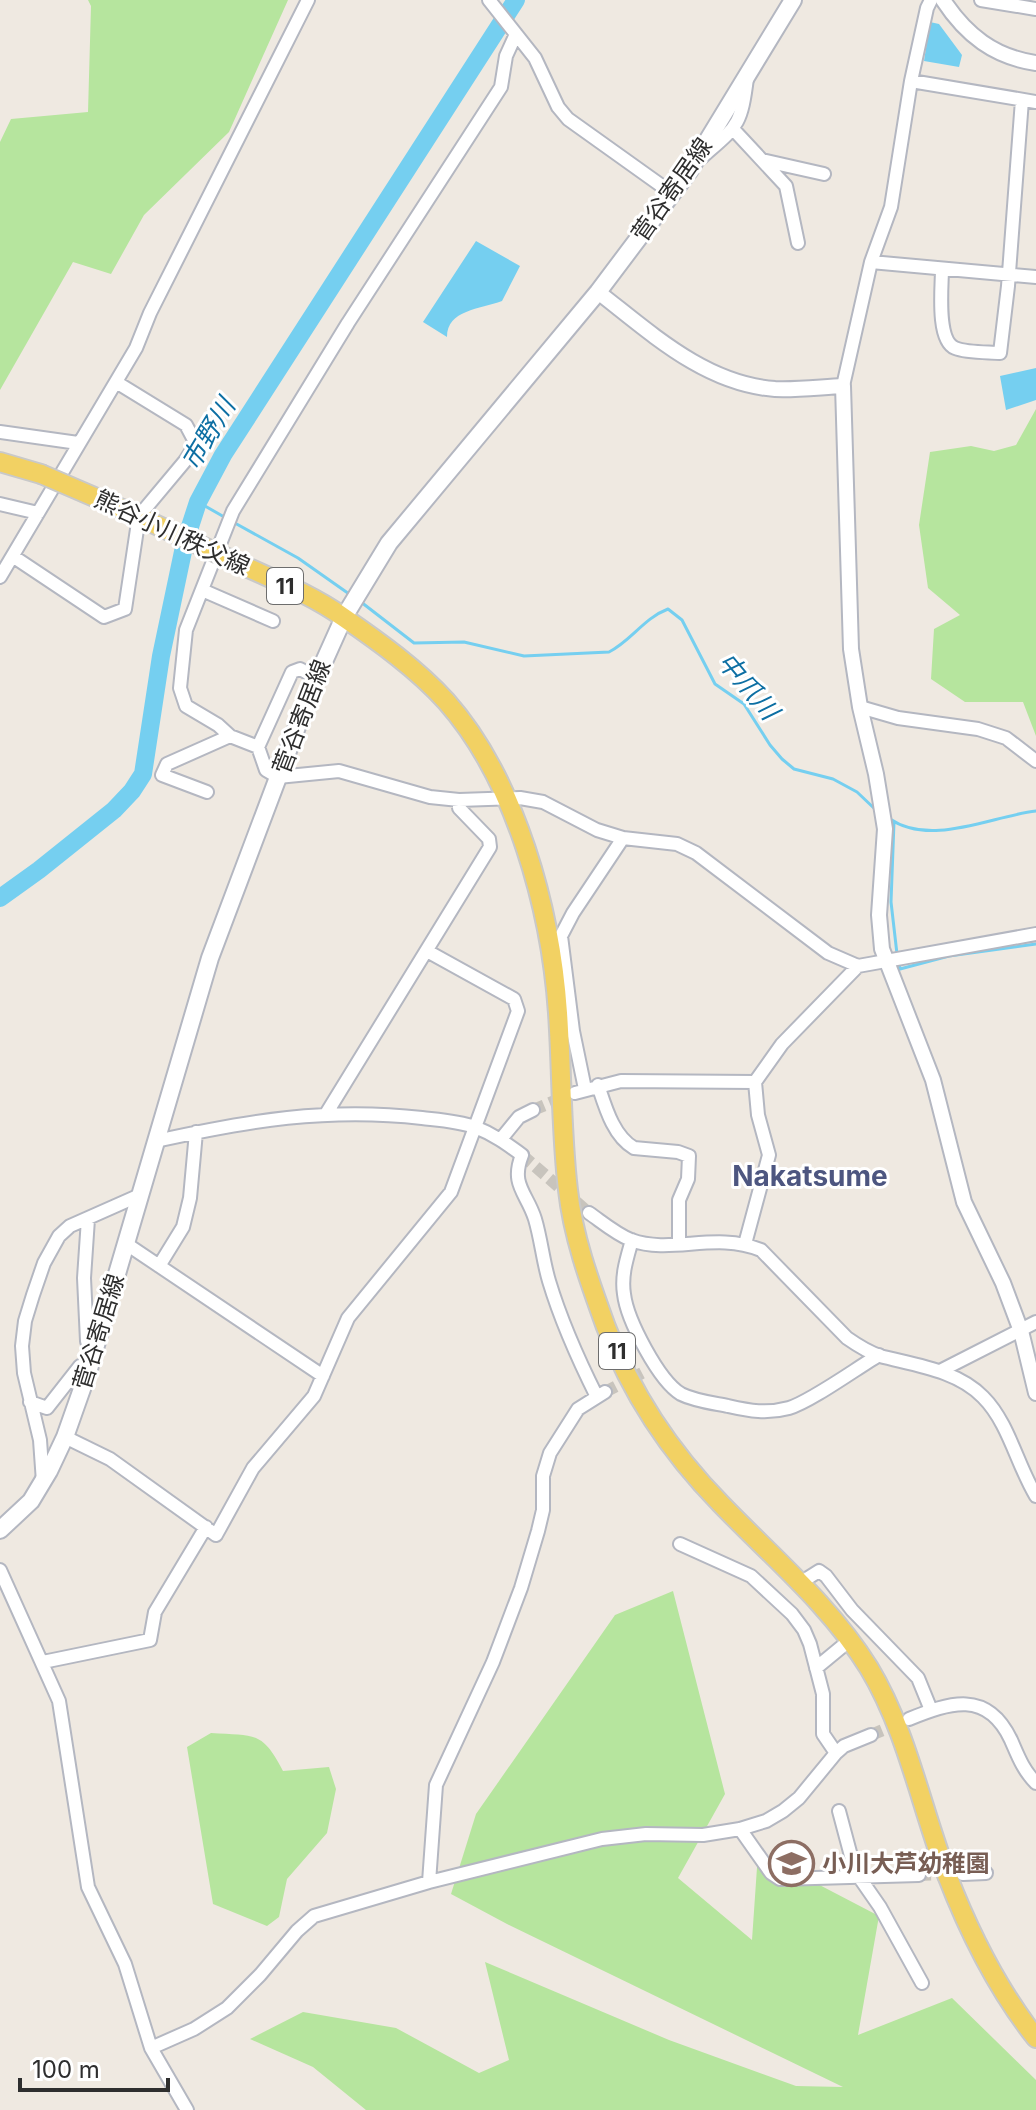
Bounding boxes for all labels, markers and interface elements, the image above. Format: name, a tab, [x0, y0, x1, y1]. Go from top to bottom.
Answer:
street label: 菅谷寄居線	[625, 132, 718, 247]
water label: 市野川	[174, 390, 242, 475]
street label: 熊谷小川秩父線	[90, 484, 254, 581]
road number: 11	[267, 568, 303, 604]
water label: 中爪川	[711, 646, 787, 728]
street label: 菅谷寄居線	[266, 656, 337, 778]
district label: Nakatsume	[732, 1159, 888, 1193]
street label: 菅谷寄居線	[67, 1270, 130, 1393]
road number: 11	[599, 1333, 635, 1369]
school or university icon: 小川大芦幼稚園	[767, 1840, 815, 1888]
place label: 小川大芦幼稚園	[822, 1849, 990, 1878]
scale bar	[20, 2042, 168, 2092]
text: 100 m	[32, 2055, 100, 2084]

